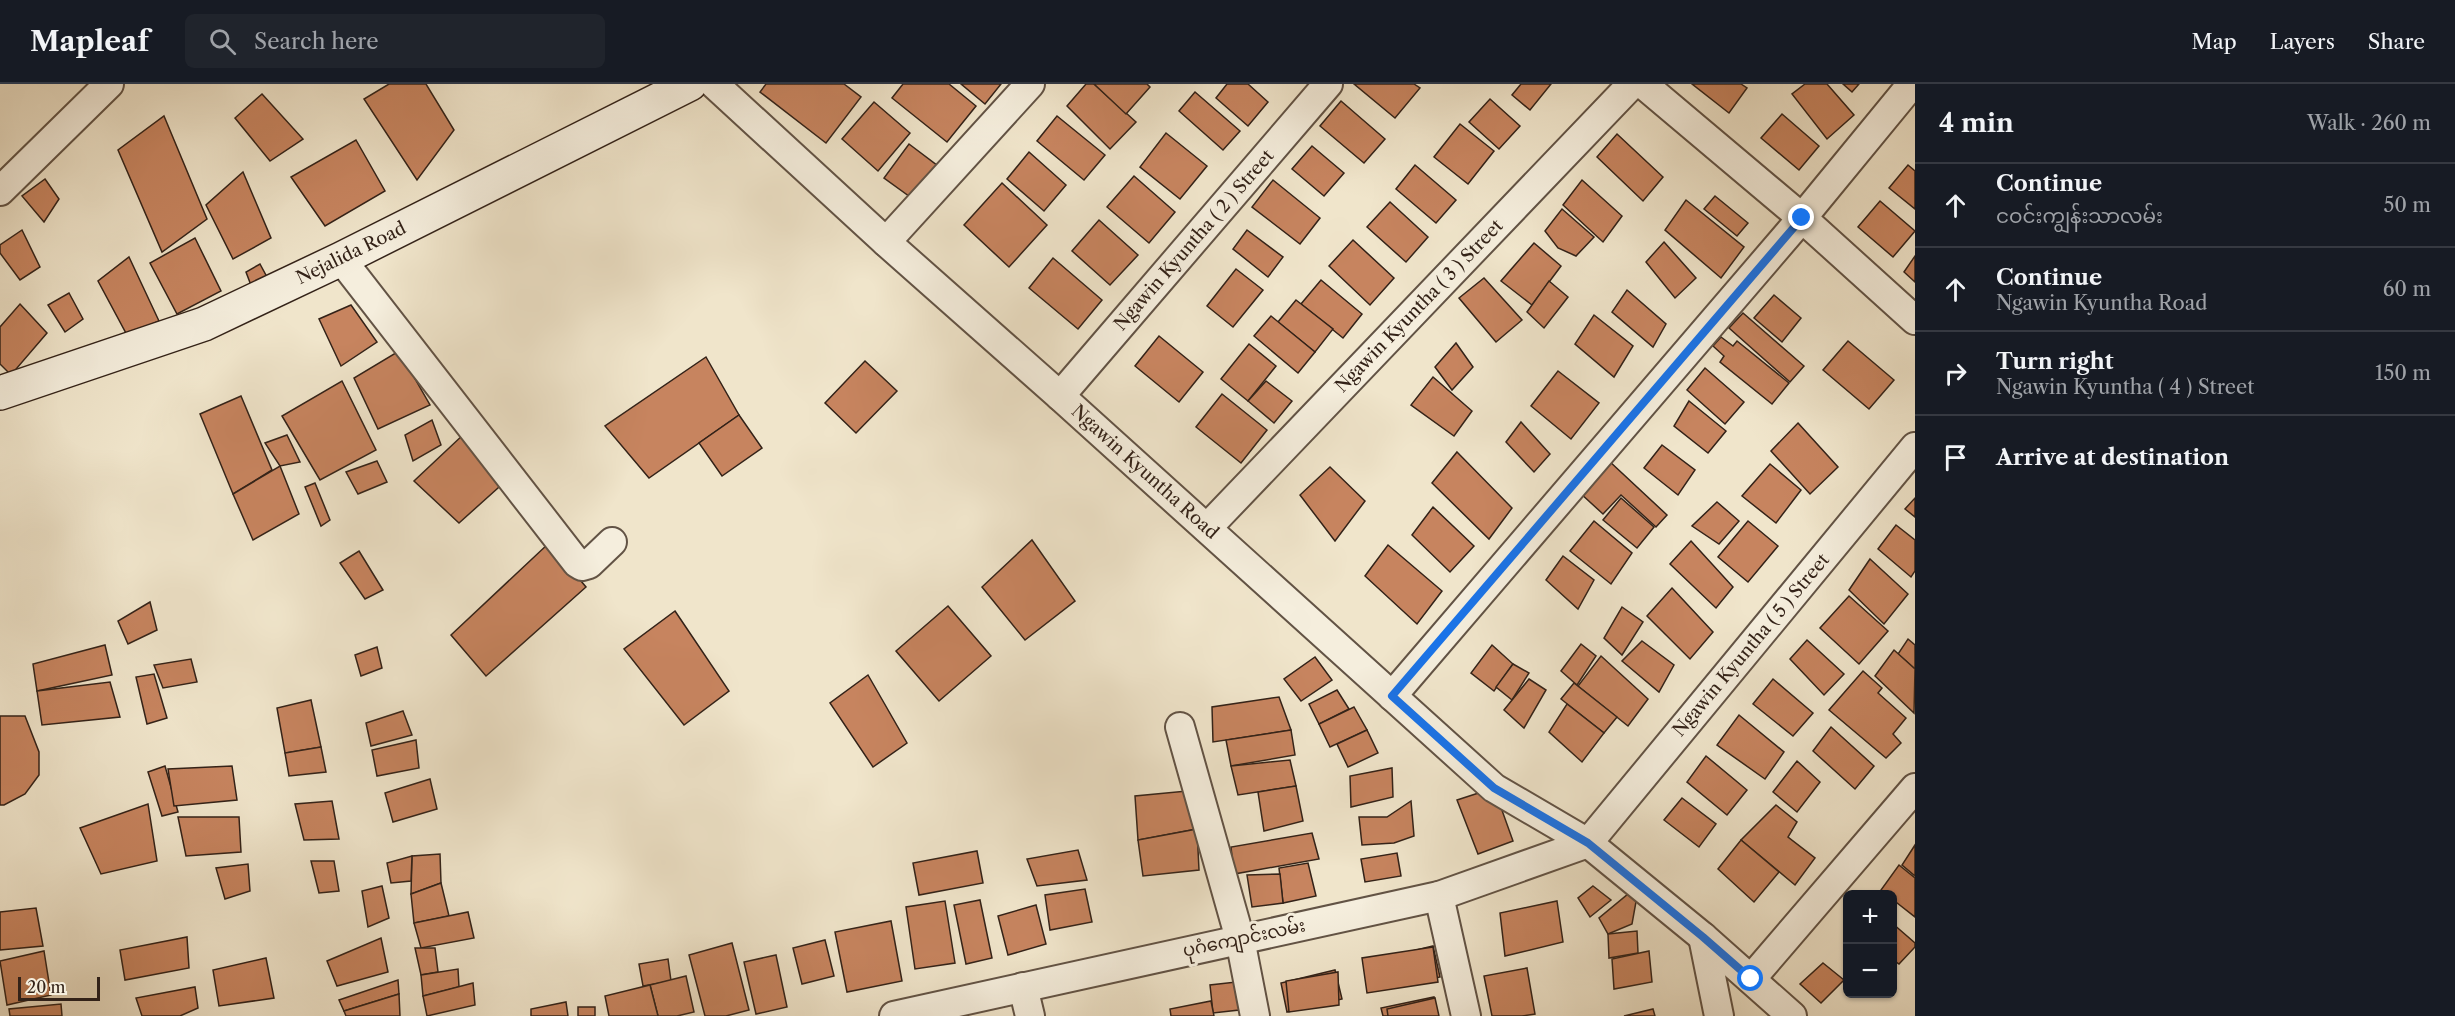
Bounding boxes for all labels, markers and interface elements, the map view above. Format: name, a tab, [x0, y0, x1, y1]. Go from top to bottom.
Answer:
search box	[185, 14, 605, 68]
text: Mapleaf	[30, 24, 149, 58]
icon: search	[206, 25, 239, 58]
text: Search here	[254, 28, 379, 55]
text: Map	[2192, 29, 2237, 54]
text: Layers	[2270, 29, 2335, 54]
text: Share	[2368, 29, 2425, 54]
text: 4 min	[1939, 107, 2014, 139]
text: Walk · 260 m	[2307, 111, 2431, 135]
street label: Ngawin Kyuntha ( 2 ) Street	[1109, 145, 1279, 335]
text: Continue	[1996, 170, 2102, 197]
icon: ahead	[1939, 189, 1972, 222]
text: 50 m	[2384, 193, 2431, 217]
route end	[1788, 204, 1814, 230]
text: ငဝင်းကျွန်းသာလမ်း	[1996, 204, 2163, 228]
street label: Ngawin Kyuntha ( 3 ) Street	[1331, 214, 1508, 397]
street label: Nejalida Road	[292, 217, 410, 289]
text: Continue	[1996, 264, 2102, 291]
icon: ahead	[1939, 273, 1972, 306]
text: 60 m	[2383, 277, 2431, 301]
text: Ngawin Kyuntha Road	[1996, 291, 2207, 315]
text: Turn right	[1996, 348, 2114, 375]
icon: right	[1939, 357, 1972, 390]
text: 150 m	[2375, 361, 2431, 385]
text: Ngawin Kyuntha ( 4 ) Street	[1996, 375, 2254, 399]
street label: Ngawin Kyuntha Road	[1067, 400, 1223, 544]
icon: arrive	[1939, 441, 1972, 474]
text: Arrive at destination	[1996, 444, 2229, 471]
street label: Ngawin Kyuntha ( 5 ) Street	[1668, 549, 1834, 741]
map controls	[1843, 890, 1897, 998]
button: +	[1843, 890, 1897, 944]
street label: ပုဂံကျောင်းလမ်း	[1180, 912, 1308, 966]
button: −	[1843, 944, 1897, 998]
route start	[1737, 965, 1763, 991]
scale bar	[18, 974, 100, 1002]
text: 20 m	[27, 977, 66, 997]

